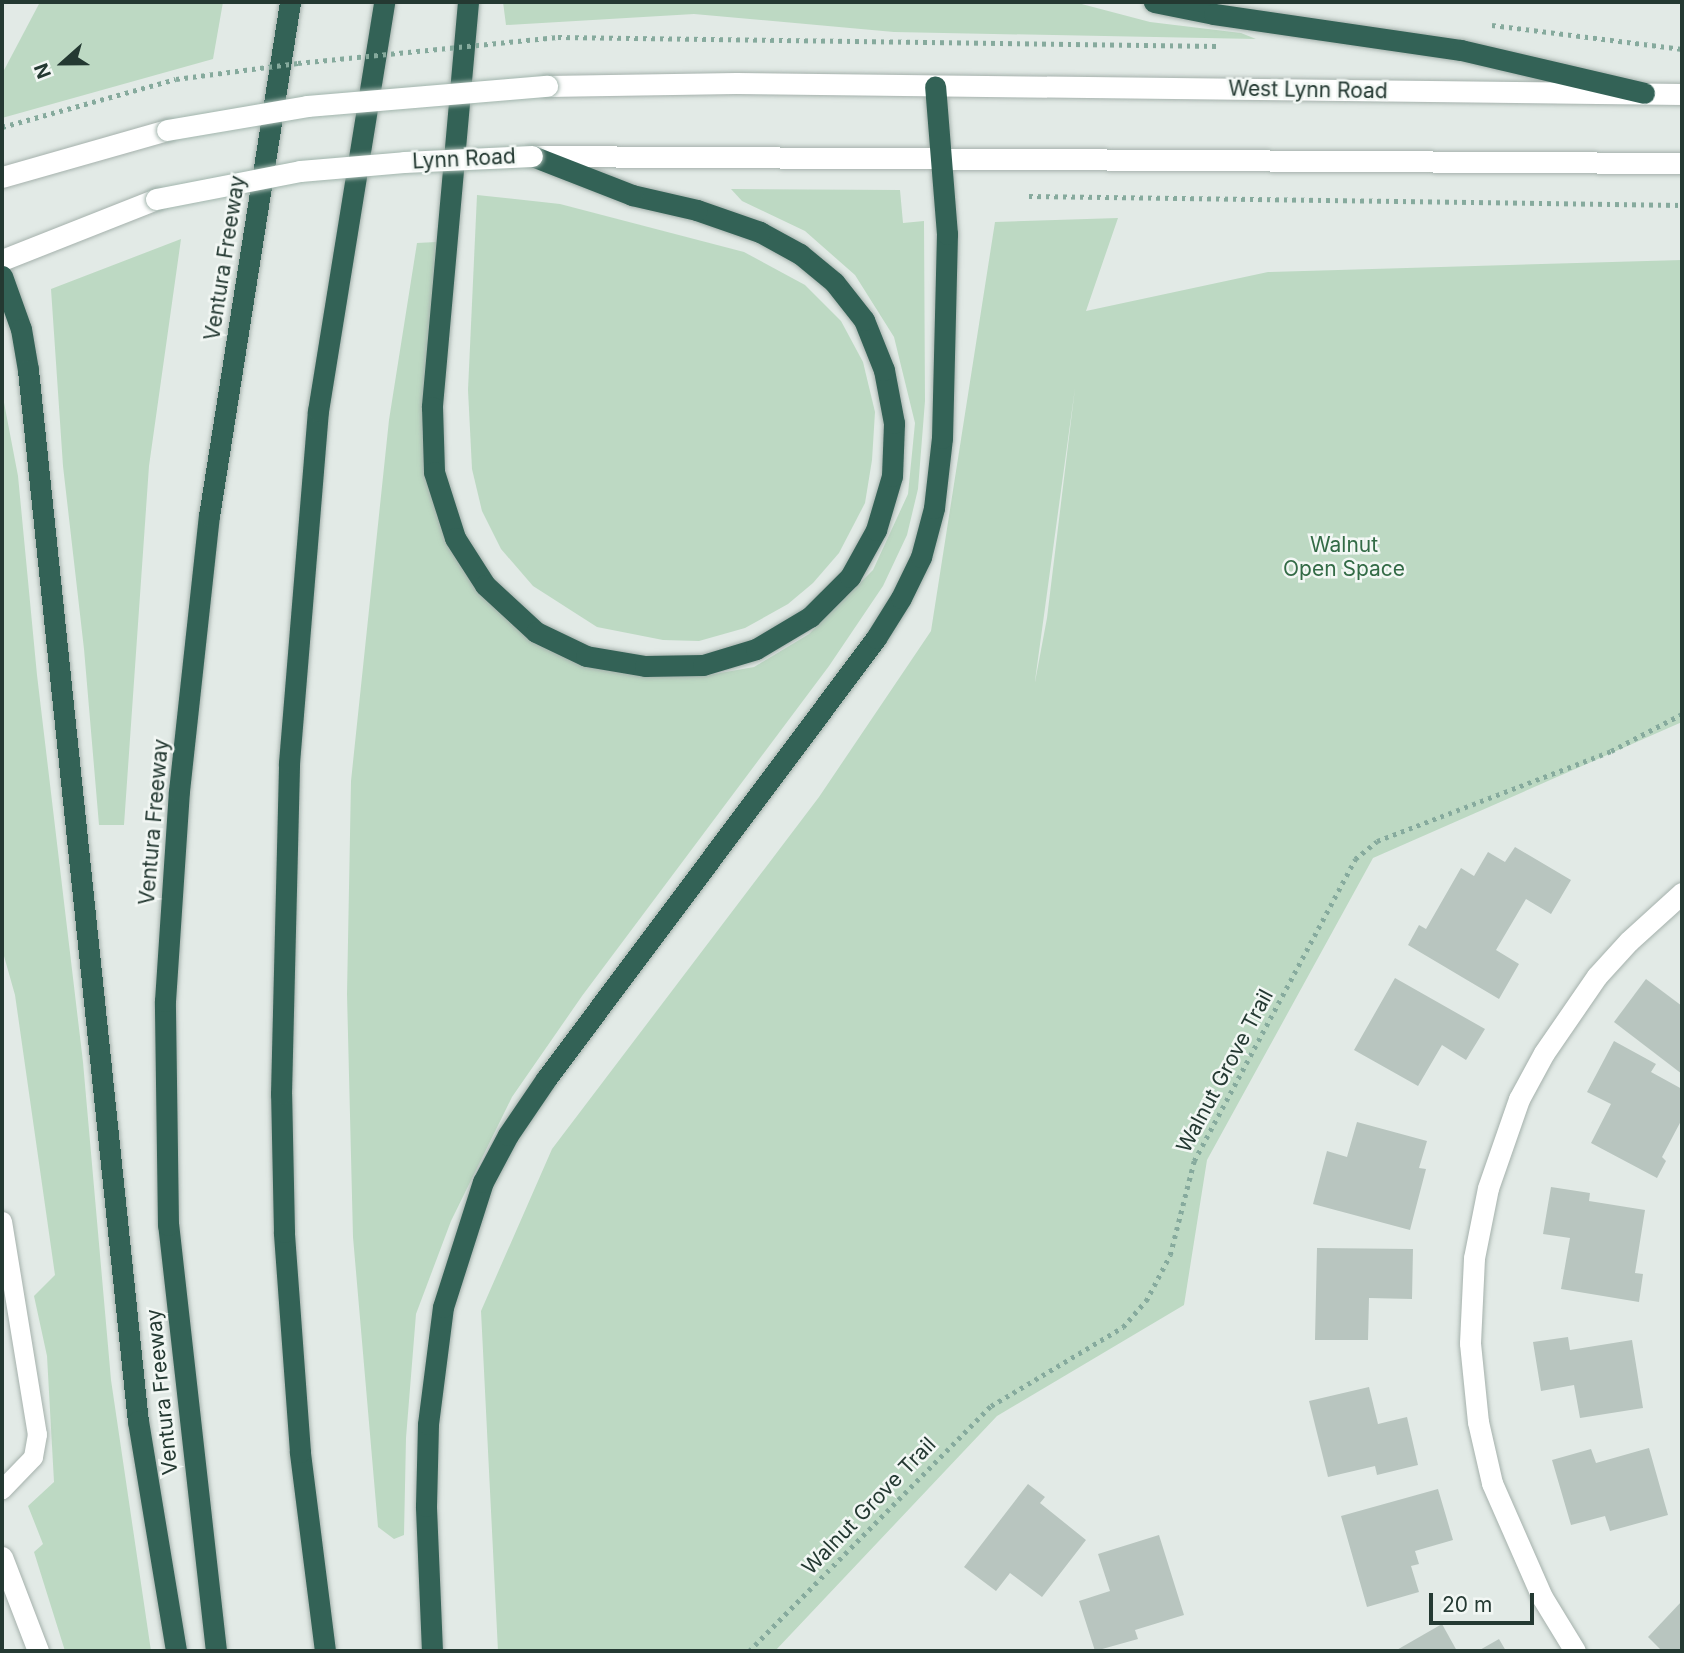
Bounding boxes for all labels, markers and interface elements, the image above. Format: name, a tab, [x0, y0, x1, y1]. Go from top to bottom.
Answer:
north arrow	[28, 28, 98, 98]
text: N	[30, 60, 56, 82]
street label: West Lynn Road	[1228, 76, 1388, 104]
street label: Lynn Road	[412, 144, 516, 174]
street label: Ventura Freeway	[200, 174, 250, 342]
park label: Walnut Open Space	[1283, 532, 1405, 582]
street label: Ventura Freeway	[134, 738, 174, 906]
street label: Walnut Grove Trail	[1171, 985, 1279, 1157]
street label: Ventura Freeway	[141, 1308, 183, 1476]
street label: Walnut Grove Trail	[797, 1432, 941, 1580]
scale bar	[1432, 1580, 1537, 1624]
text: 20 m	[1442, 1592, 1492, 1617]

